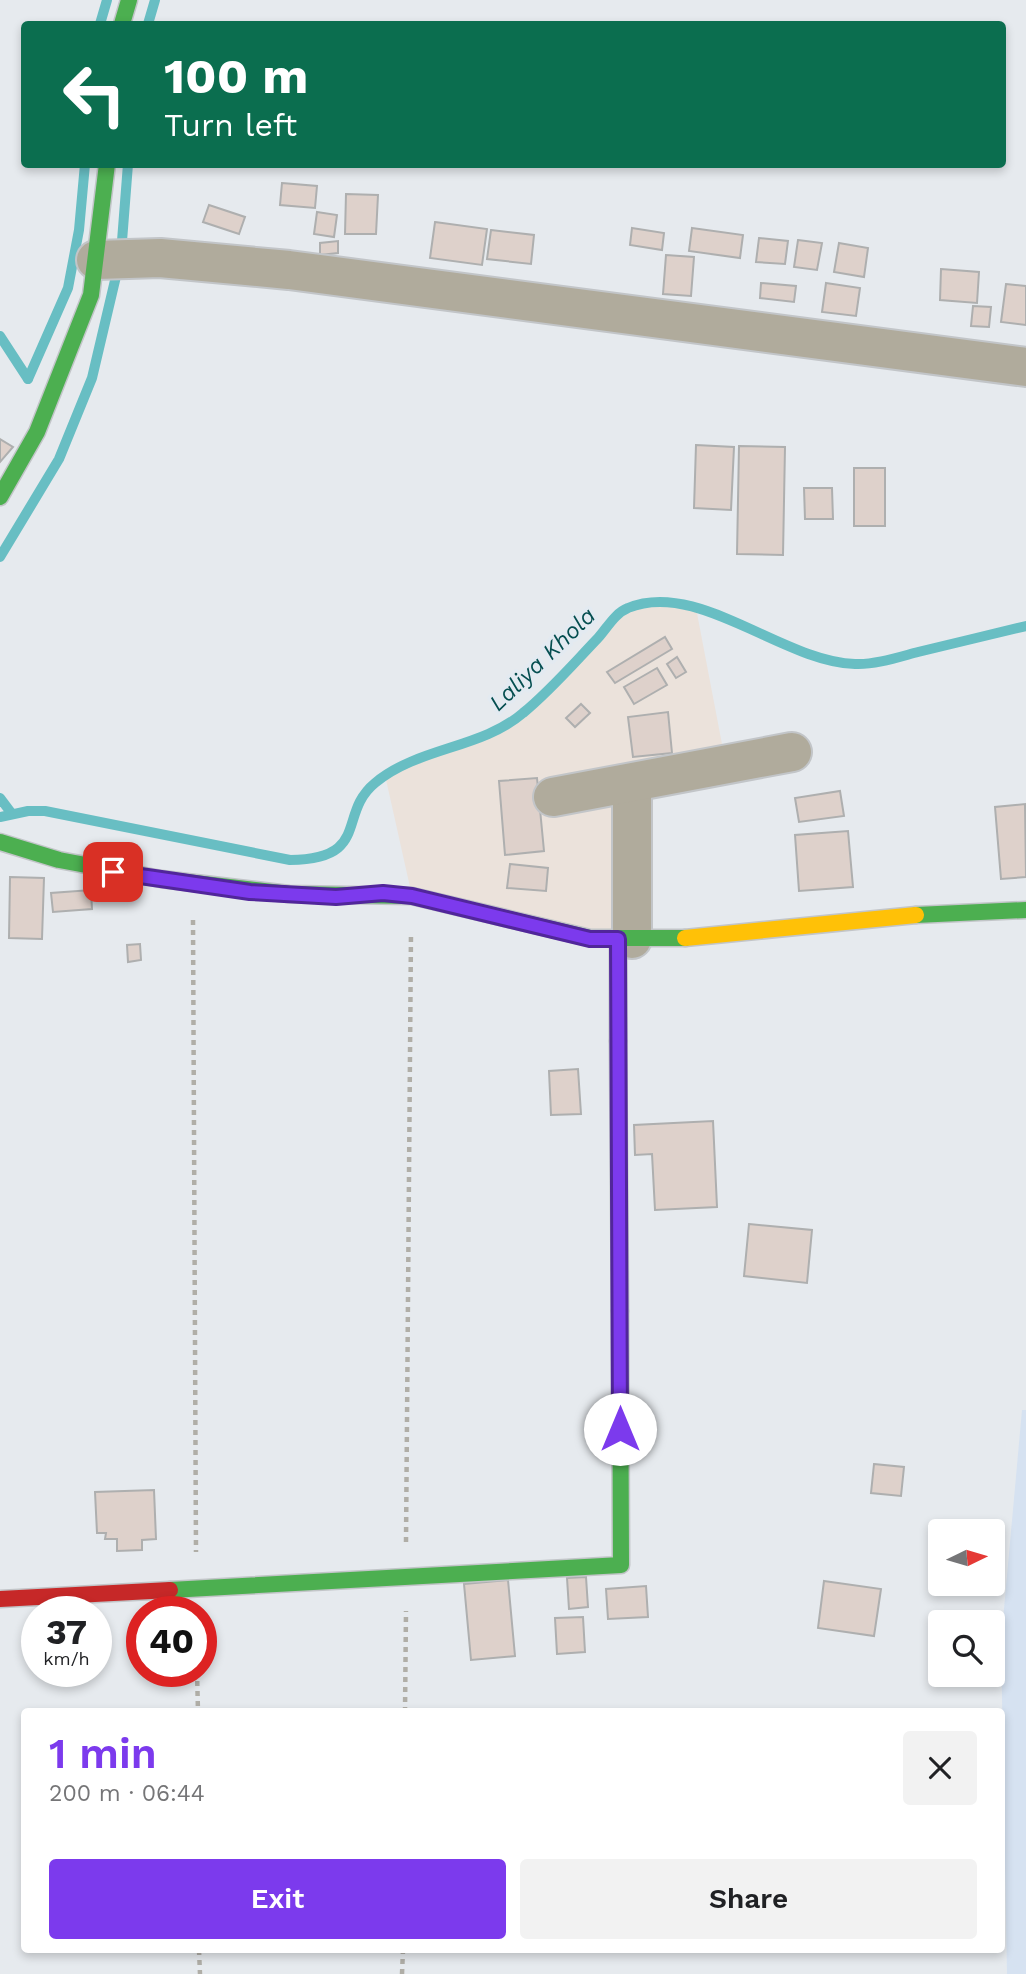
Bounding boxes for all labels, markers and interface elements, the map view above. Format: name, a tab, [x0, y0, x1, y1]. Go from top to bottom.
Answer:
text: 100 m	[164, 47, 308, 105]
icon: left	[49, 49, 140, 140]
text: Turn left	[164, 106, 297, 144]
water label: Laliya Khola	[484, 602, 601, 717]
pin	[83, 842, 143, 902]
icon: arrive	[94, 853, 132, 891]
position arrow	[583, 1392, 657, 1466]
north arrow	[928, 1519, 1004, 1596]
map controls	[928, 1519, 1005, 1687]
speed limit sign: 40	[126, 1596, 217, 1687]
button: search	[928, 1610, 1005, 1687]
text: 37	[46, 1611, 87, 1653]
text: km/h	[43, 1648, 90, 1669]
text: 1 min	[49, 1729, 157, 1778]
button: close	[903, 1731, 977, 1805]
text: 200 m · 06:44	[49, 1780, 205, 1807]
button: Exit	[49, 1859, 506, 1939]
button: Share	[520, 1859, 977, 1939]

